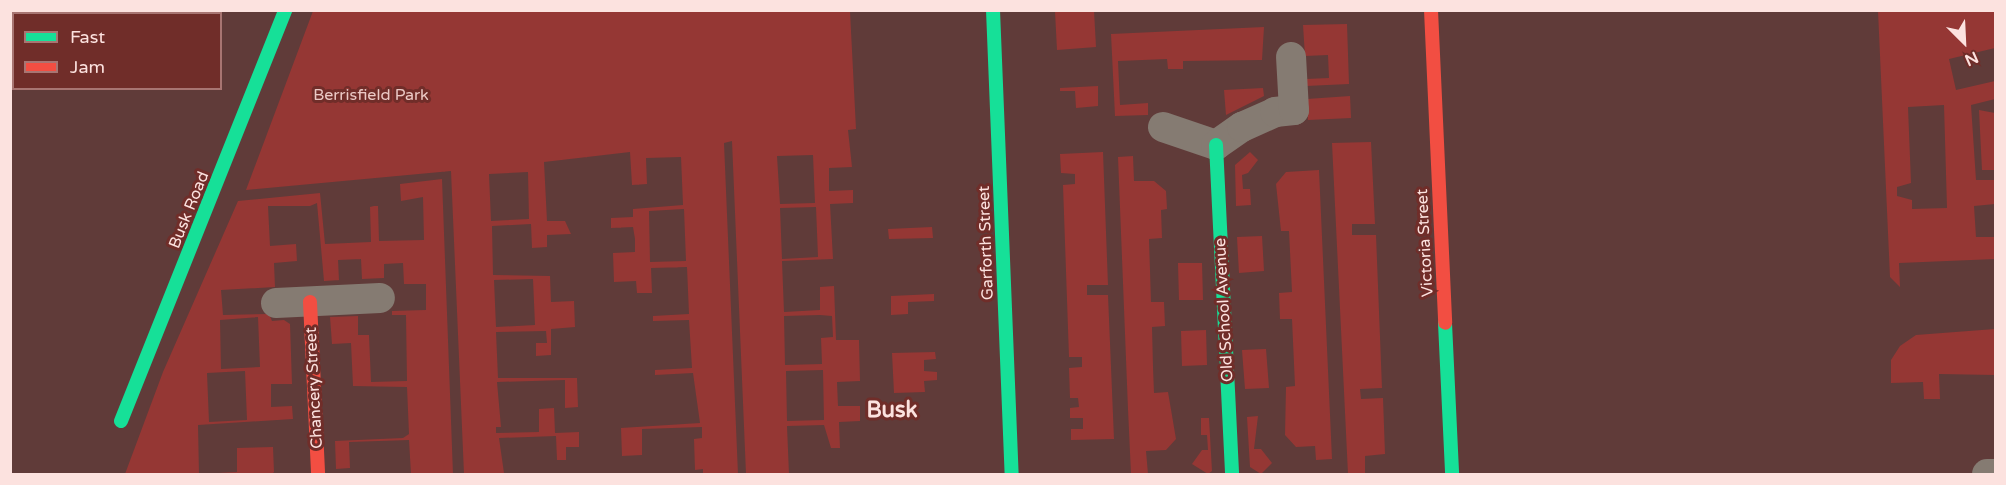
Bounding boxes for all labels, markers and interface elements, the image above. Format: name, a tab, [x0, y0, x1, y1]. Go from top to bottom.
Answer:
legend	[12, 12, 222, 90]
north arrow	[1934, 12, 1994, 72]
text: Fast	[70, 26, 105, 48]
text: N	[1961, 47, 1981, 70]
text: Jam	[70, 56, 105, 78]
park label: Berrisfield Park	[313, 85, 429, 105]
street label: Busk Road	[165, 169, 213, 251]
street label: Garforth Street	[974, 185, 998, 301]
street label: Victoria Street	[1413, 188, 1437, 298]
street label: Old School Avenue	[1211, 238, 1237, 382]
street label: Chancery Street	[301, 327, 327, 449]
district label: Busk	[866, 398, 918, 424]

